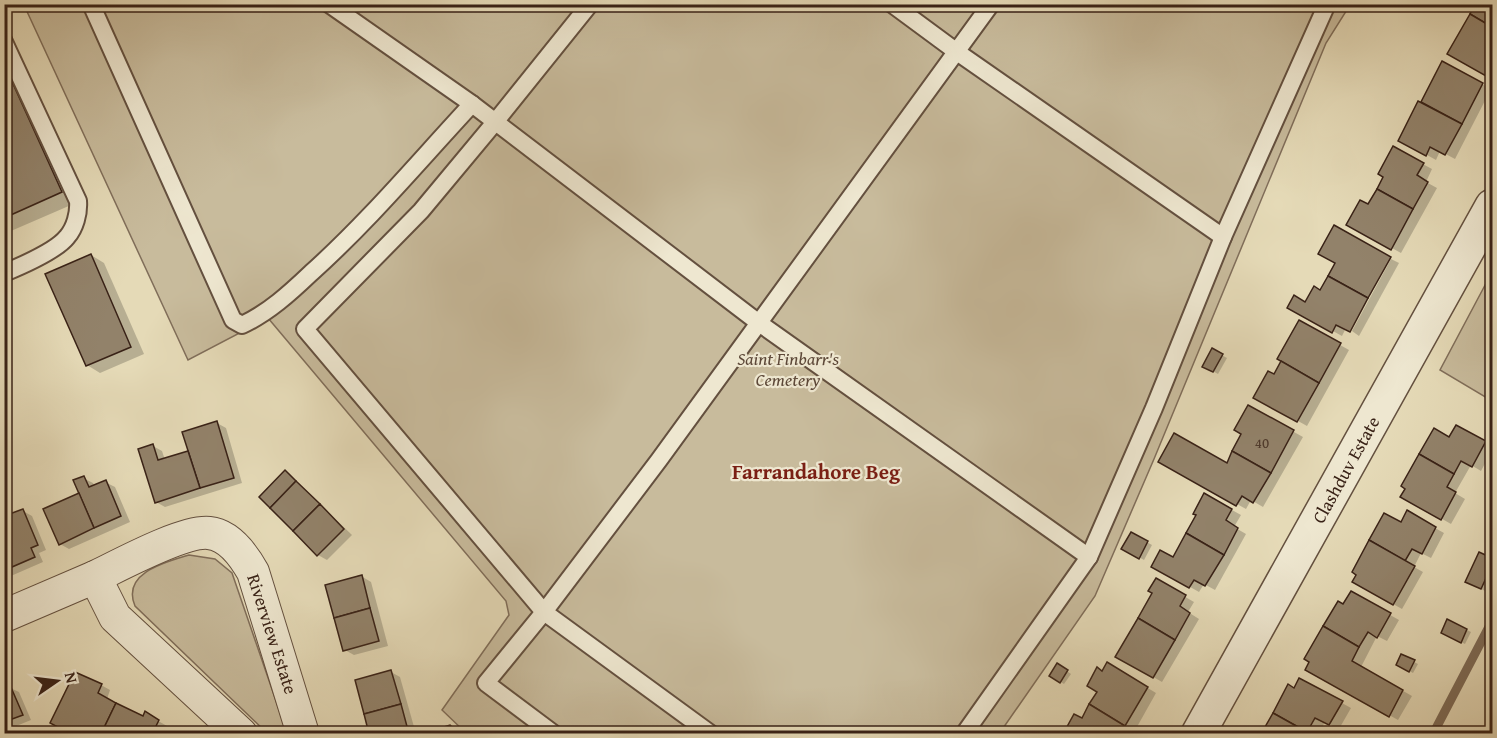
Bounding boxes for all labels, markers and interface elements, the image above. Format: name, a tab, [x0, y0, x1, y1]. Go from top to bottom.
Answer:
park label: Saint Finbarr's Cemetery	[737, 345, 839, 393]
street label: Clashduv Estate	[1305, 411, 1386, 528]
house number: 40	[1255, 432, 1269, 453]
district label: Farrandahore Beg	[732, 456, 901, 487]
street label: Riverview Estate	[240, 570, 305, 697]
north arrow	[27, 651, 87, 711]
text: N	[59, 669, 85, 686]

